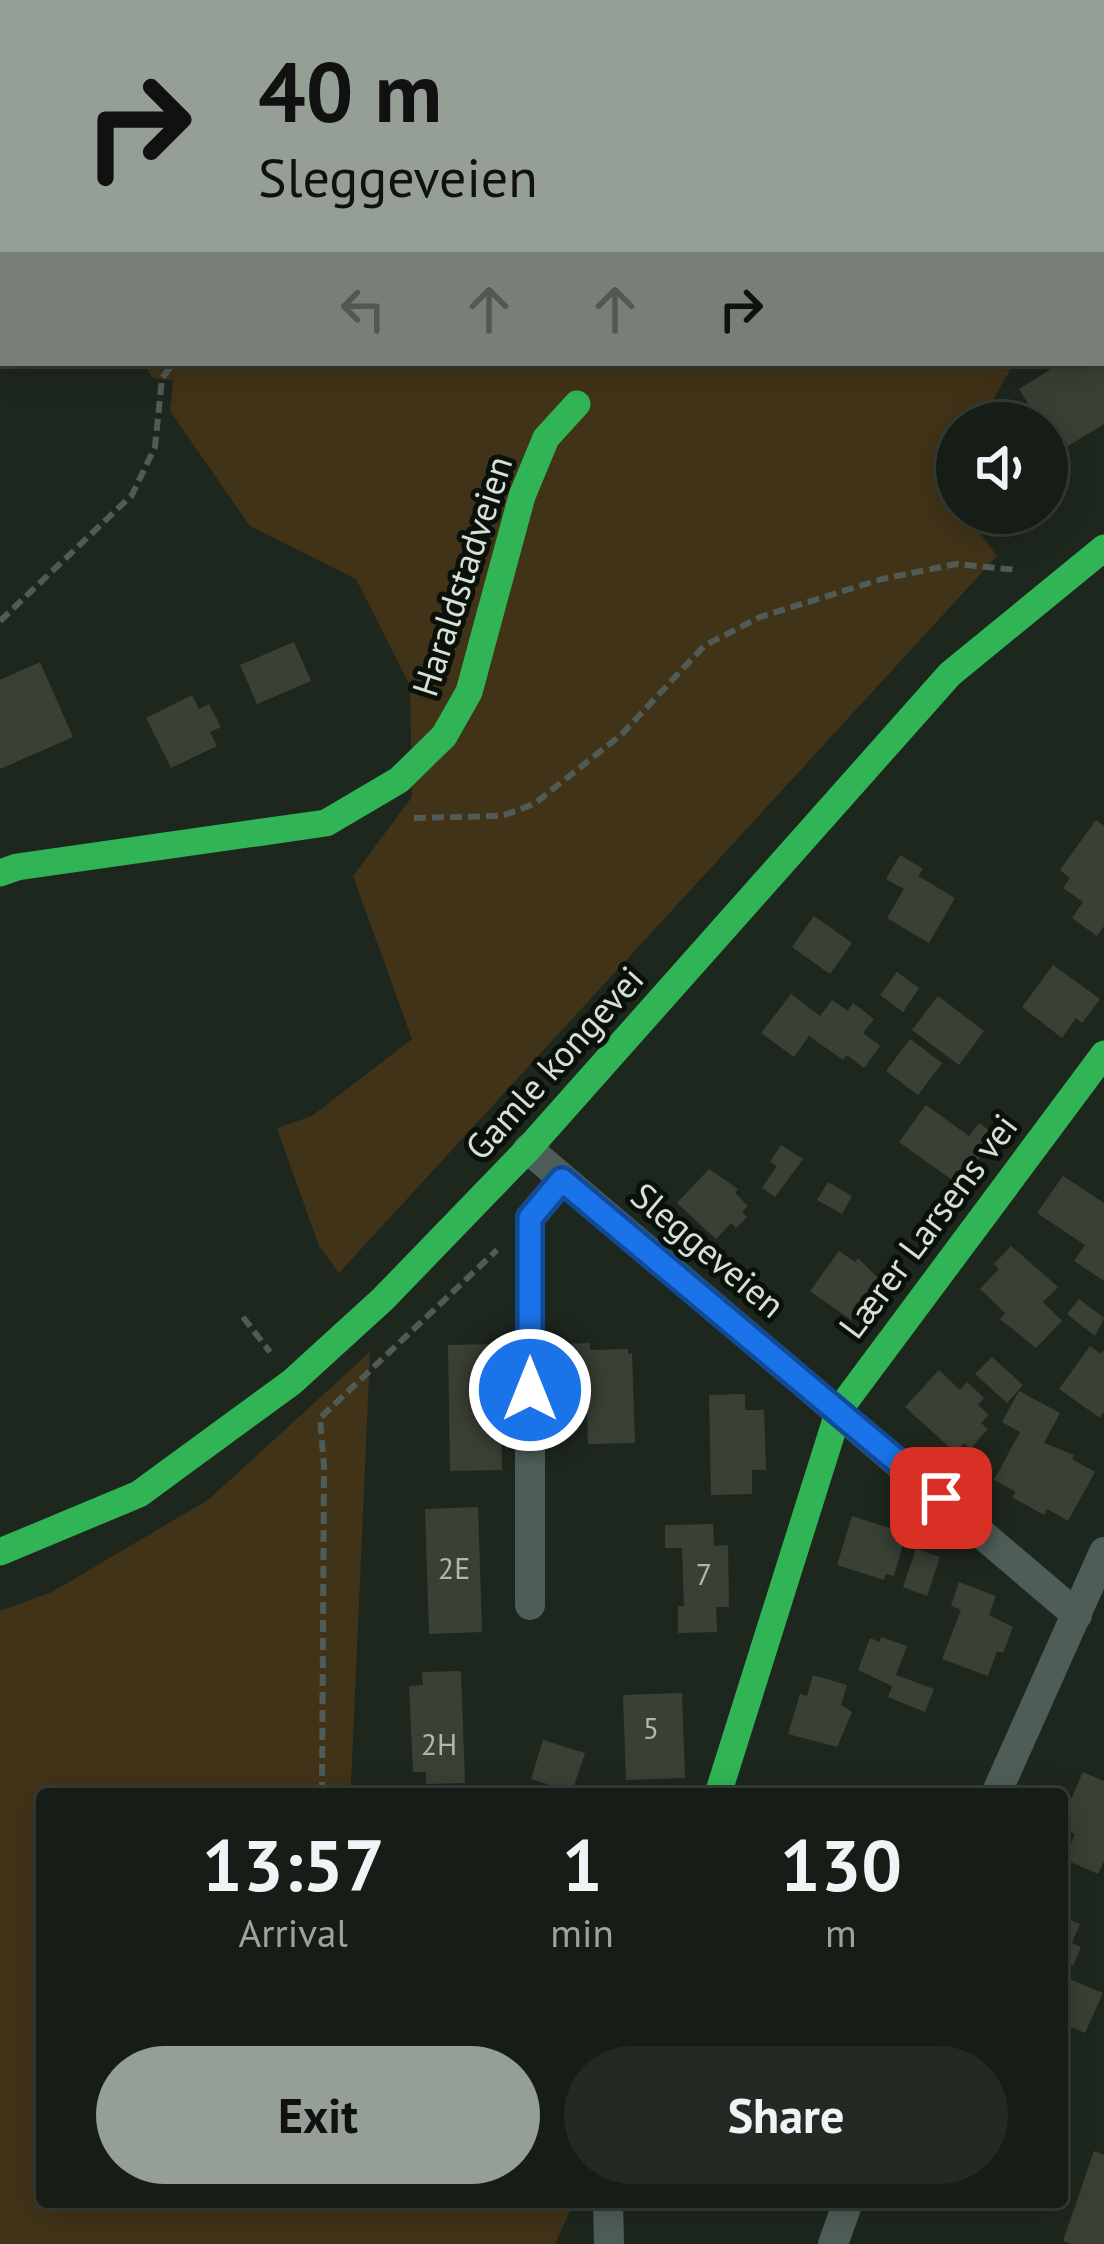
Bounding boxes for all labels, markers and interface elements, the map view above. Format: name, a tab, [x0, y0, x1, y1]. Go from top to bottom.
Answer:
text: 40 m	[258, 36, 442, 145]
icon: right	[60, 48, 216, 204]
text: Sleggeveien	[258, 142, 538, 212]
icon: left	[330, 276, 396, 342]
icon: ahead	[456, 276, 522, 342]
icon: ahead	[582, 276, 648, 342]
icon: right	[708, 276, 774, 342]
map controls	[936, 402, 1068, 534]
button: sound	[936, 402, 1068, 534]
street label: Haraldstadveien	[401, 450, 522, 702]
street label: Gamle kongevei	[454, 956, 653, 1169]
street label: Lærer Larsens vei	[828, 1104, 1027, 1347]
street label: Sleggeveien	[622, 1172, 795, 1328]
position arrow	[467, 1327, 593, 1453]
pin	[890, 1447, 992, 1549]
icon: arrive	[908, 1465, 974, 1531]
house number: 2E	[438, 1548, 470, 1587]
house number: 7	[696, 1554, 712, 1593]
house number: 5	[643, 1708, 659, 1747]
house number: 2H	[421, 1724, 457, 1763]
text: 13:57	[202, 1818, 385, 1911]
text: 1	[562, 1818, 603, 1911]
text: 130	[780, 1818, 902, 1911]
text: Arrival	[239, 1907, 348, 1958]
text: min	[550, 1907, 614, 1958]
text: m	[825, 1907, 857, 1958]
button: Exit	[96, 2046, 540, 2184]
button: Share	[564, 2046, 1008, 2184]

